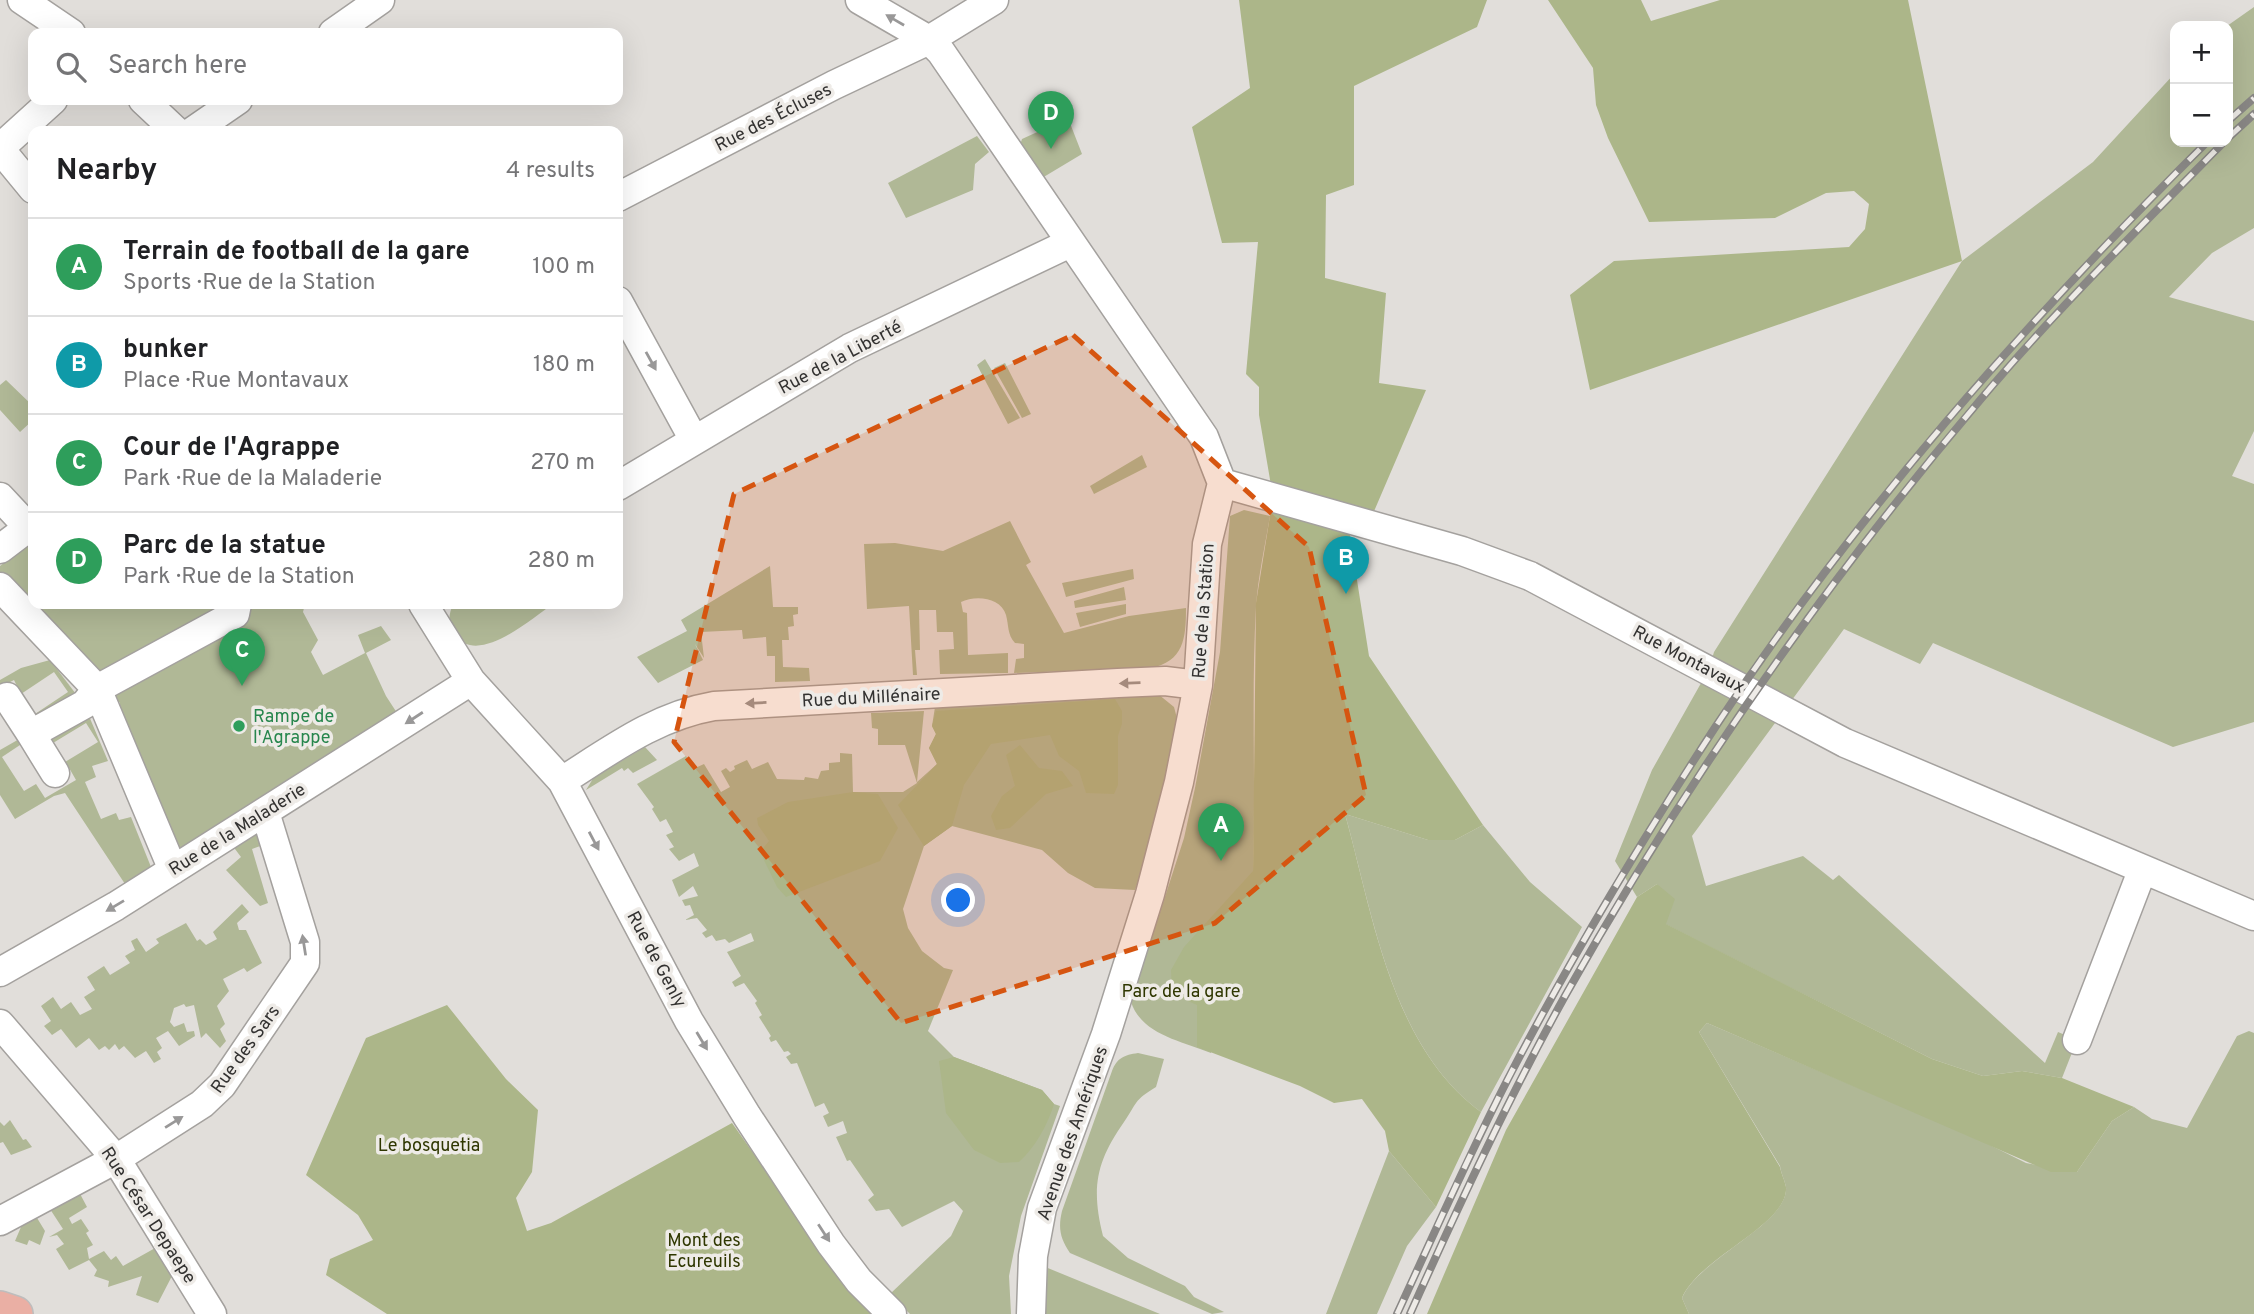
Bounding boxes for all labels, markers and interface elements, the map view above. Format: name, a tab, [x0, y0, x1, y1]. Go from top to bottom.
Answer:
one-way arrow	[885, 14, 904, 26]
map controls	[2170, 21, 2233, 147]
button: +	[2170, 21, 2233, 84]
search box	[28, 28, 623, 105]
icon: search	[52, 48, 90, 86]
text: Search here	[108, 50, 247, 83]
street label: Rue des Écluses	[710, 77, 836, 158]
button: −	[2170, 84, 2233, 147]
pin: D	[1028, 91, 1074, 149]
text: Nearby	[56, 153, 157, 190]
text: 4 results	[506, 157, 595, 186]
text: Terrain de football de la gare	[123, 236, 470, 269]
text: A	[71, 253, 87, 282]
text: 100 m	[532, 253, 595, 282]
text: Sports · Rue de la Station	[123, 269, 376, 298]
street label: Rue de la Liberté	[775, 316, 906, 401]
text: bunker	[123, 334, 208, 367]
text: B	[71, 351, 87, 380]
text: 180 m	[533, 351, 595, 380]
one-way arrow	[645, 351, 657, 370]
text: Place · Rue Montavaux	[123, 367, 349, 396]
text: Cour de l'Agrappe	[123, 432, 340, 465]
text: C	[72, 449, 86, 478]
text: 270 m	[530, 449, 595, 478]
text: Park · Rue de la Maladerie	[123, 465, 382, 494]
text: Parc de la statue	[123, 530, 326, 563]
pin: B	[1323, 536, 1369, 594]
street label: Rue de la Station	[1188, 543, 1221, 680]
text: D	[71, 547, 87, 576]
text: 280 m	[527, 547, 595, 576]
text: Park · Rue de la Station	[123, 563, 355, 592]
street label: Rue Montavaux	[1628, 621, 1748, 700]
pin: C	[219, 628, 265, 686]
one-way arrow	[1119, 677, 1141, 688]
street label: Rue du Millénaire	[801, 683, 941, 714]
one-way arrow	[745, 698, 767, 709]
place label: Rampe de l'Agrappe	[253, 706, 334, 750]
one-way arrow	[404, 711, 423, 724]
marker: Rampe de l'Agrappe	[231, 718, 247, 734]
street label: Rue de la Maladerie	[165, 779, 311, 882]
pin: A	[1198, 803, 1244, 861]
one-way arrow	[588, 831, 600, 851]
your location	[941, 883, 975, 917]
one-way arrow	[106, 900, 125, 913]
street label: Rue de Genly	[621, 907, 691, 1012]
one-way arrow	[298, 934, 309, 956]
park label: Parc de la gare	[1121, 981, 1241, 1004]
street label: Rue des Sars	[206, 1001, 286, 1099]
one-way arrow	[695, 1032, 708, 1051]
street label: Avenue des Amériques	[1033, 1043, 1114, 1224]
one-way arrow	[164, 1116, 183, 1129]
park label: Le bosquetia	[378, 1135, 480, 1158]
street label: Rue César Depaepe	[95, 1143, 201, 1289]
one-way arrow	[817, 1224, 831, 1242]
park label: Mont des Ecureuils	[667, 1230, 741, 1274]

